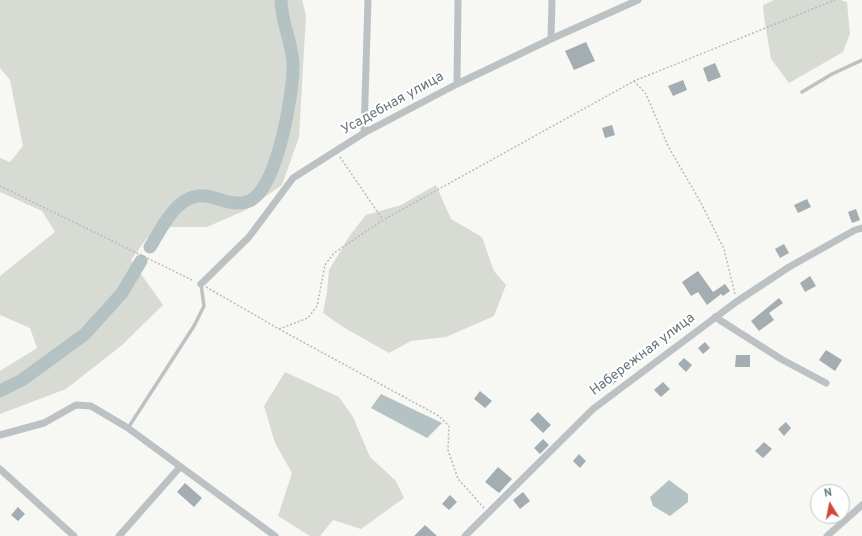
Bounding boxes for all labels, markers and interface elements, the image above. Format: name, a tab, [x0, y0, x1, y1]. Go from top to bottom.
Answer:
street label: Усадебная улица	[339, 69, 447, 139]
street label: Набережная улица	[587, 310, 699, 400]
north arrow	[810, 484, 850, 524]
text: N	[823, 486, 833, 501]

